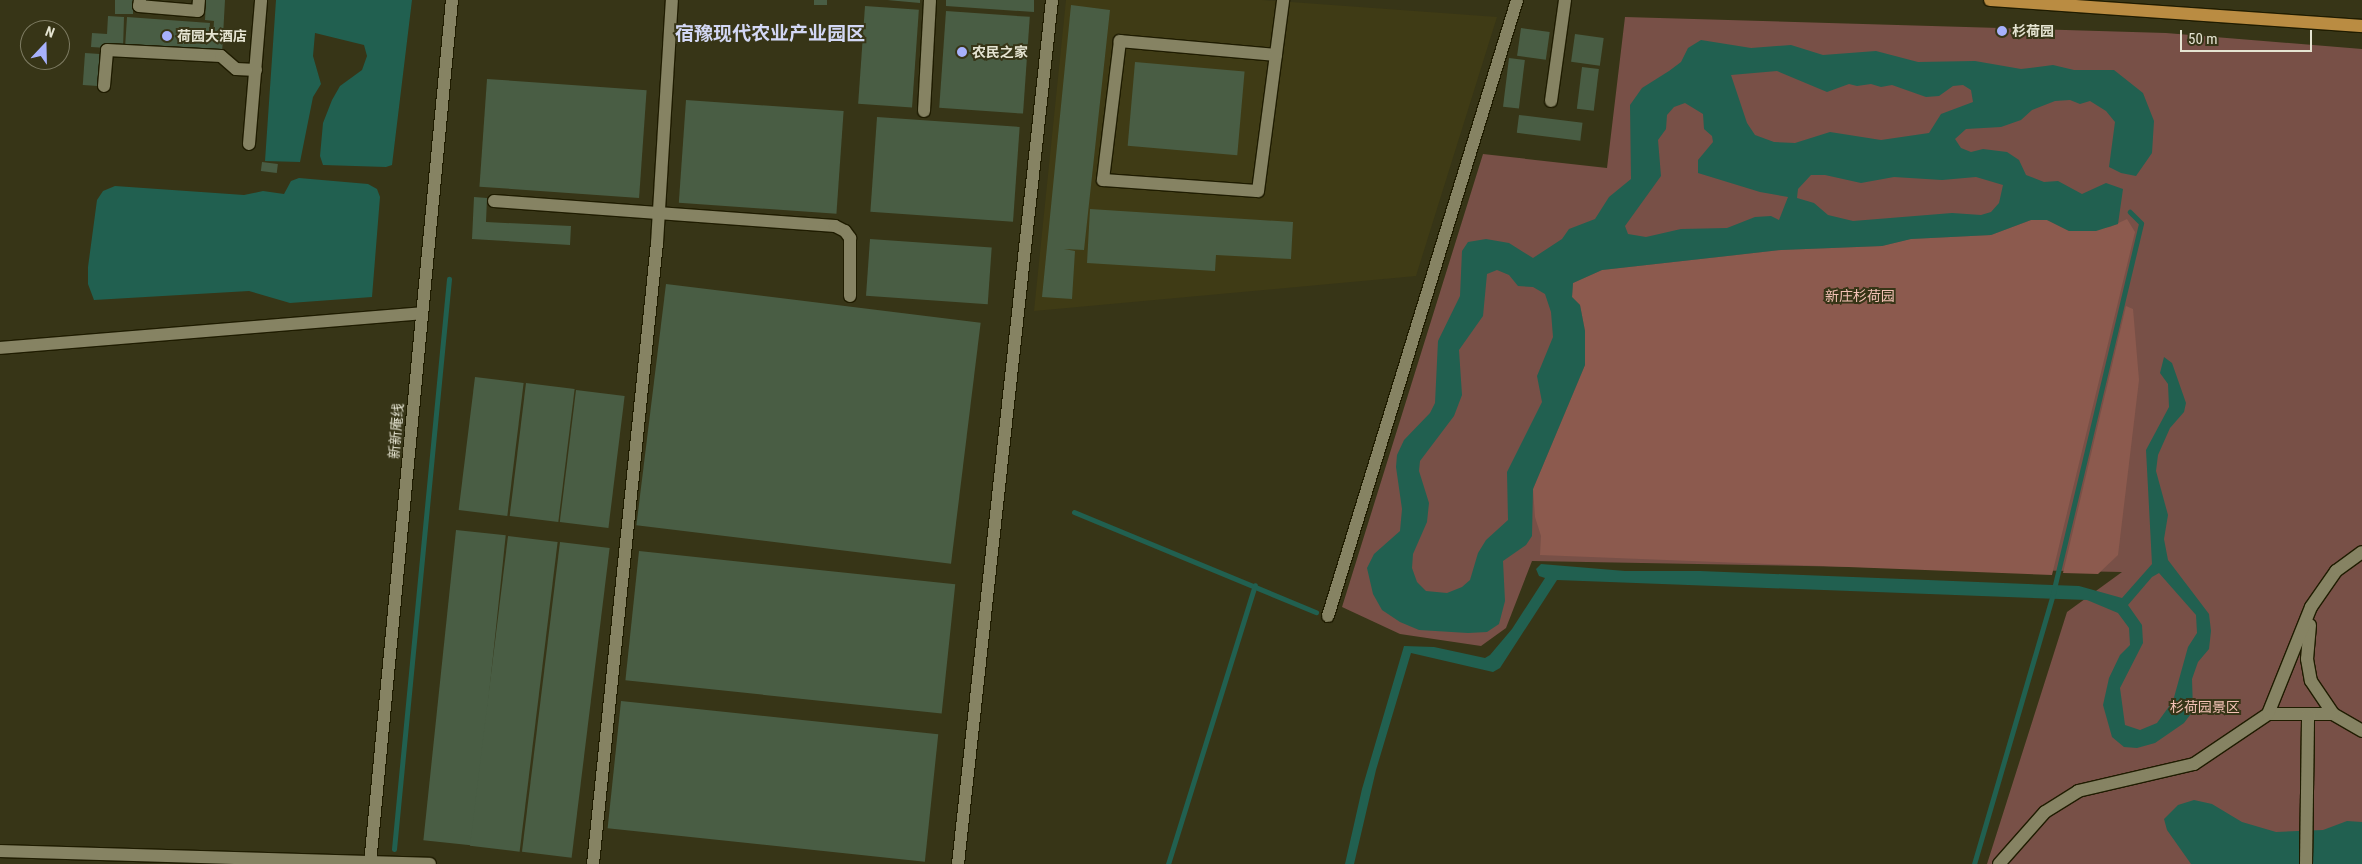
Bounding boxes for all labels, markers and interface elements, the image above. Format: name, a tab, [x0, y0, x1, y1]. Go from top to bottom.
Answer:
north arrow	[20, 20, 70, 70]
scale bar	[2182, 20, 2314, 52]
text: N	[43, 23, 57, 41]
district label: 宿豫现代农业产业园区	[675, 23, 865, 45]
place label: 杉荷园	[2012, 23, 2054, 39]
marker: 杉荷园	[1996, 25, 2008, 37]
place label: 荷园大酒店	[177, 28, 247, 44]
marker: 荷园大酒店	[161, 30, 173, 42]
text: 50 m	[2188, 30, 2218, 48]
place label: 农民之家	[972, 44, 1028, 60]
marker: 农民之家	[956, 46, 968, 58]
park label: 新庄杉荷园	[1825, 288, 1895, 304]
street label: 新新庵线	[385, 402, 407, 460]
park label: 杉荷园景区	[2170, 699, 2240, 715]

